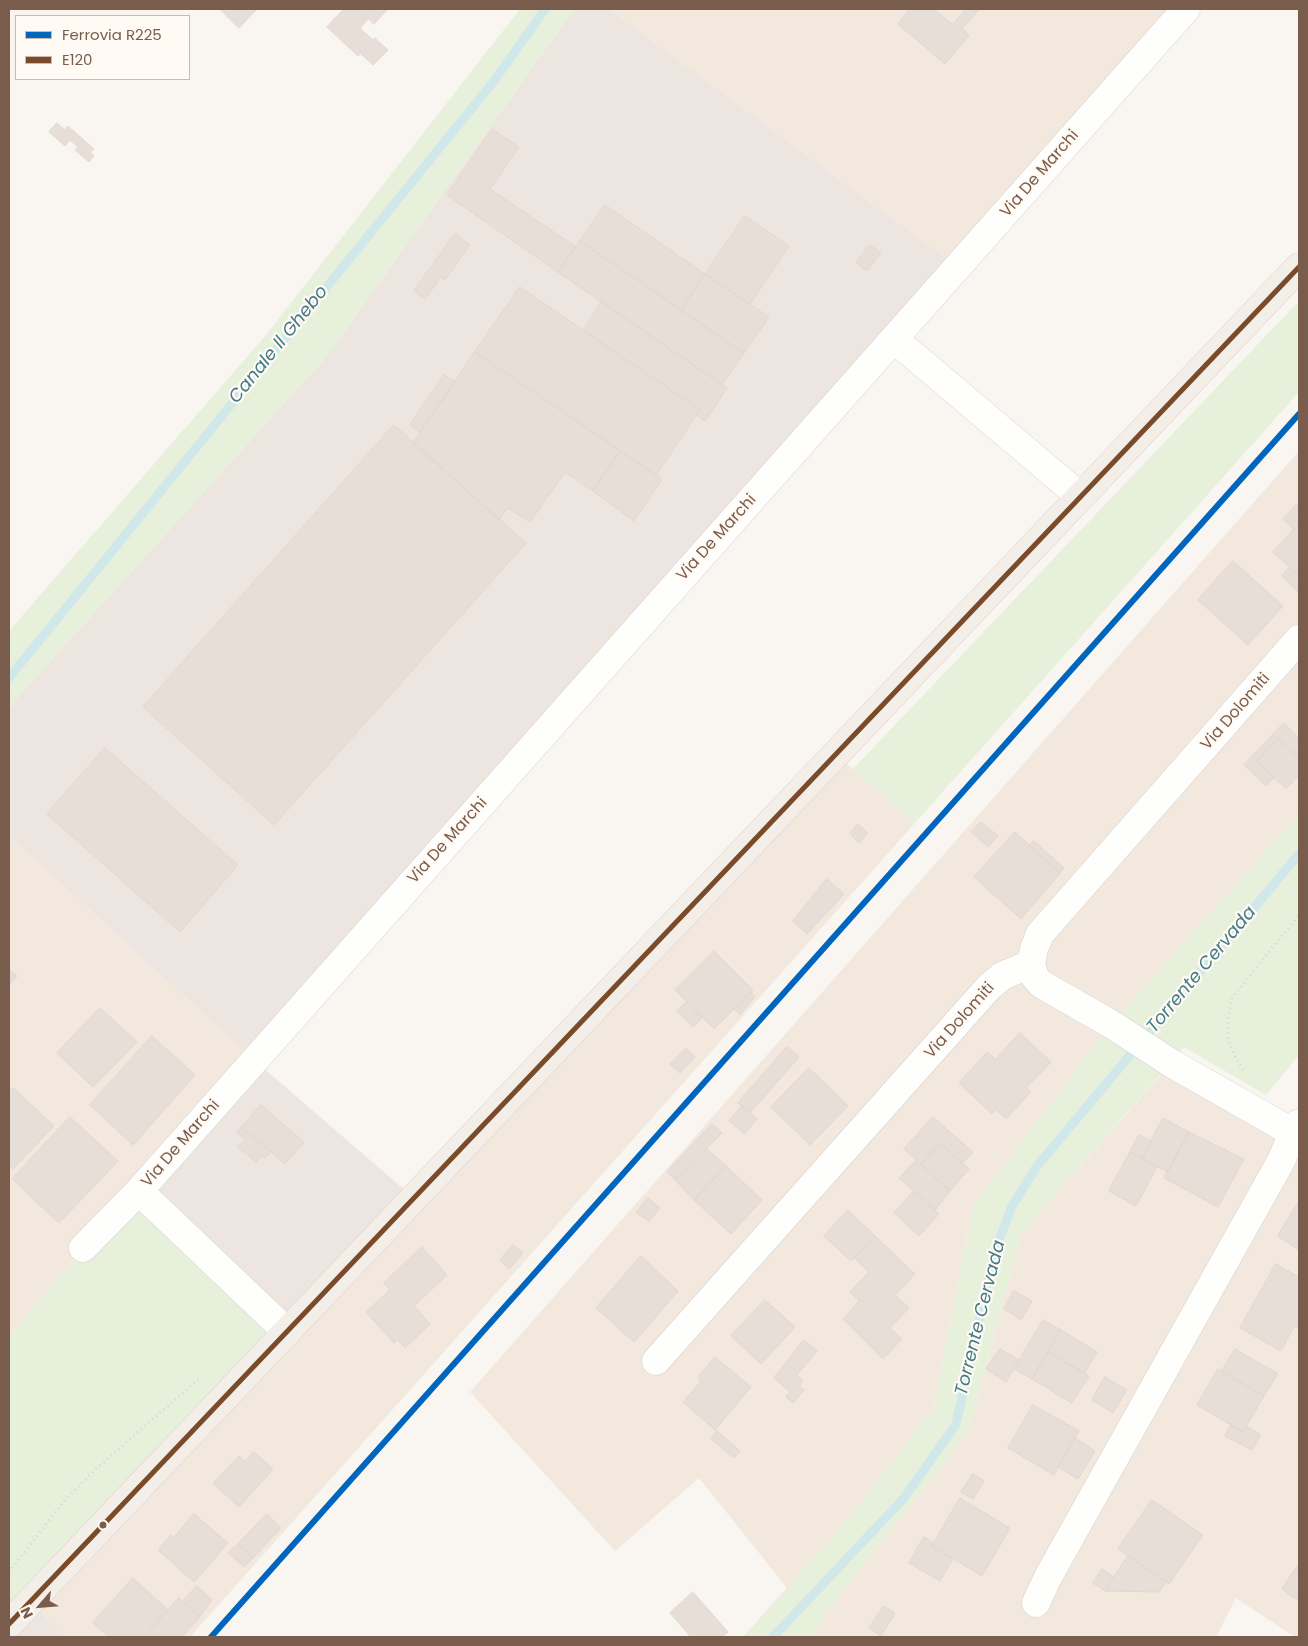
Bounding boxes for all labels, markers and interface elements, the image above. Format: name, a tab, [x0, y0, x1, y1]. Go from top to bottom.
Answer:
legend	[15, 15, 190, 80]
text: Ferrovia R225	[62, 24, 162, 45]
text: E120	[62, 49, 93, 70]
street label: Via De Marchi	[997, 126, 1083, 222]
water label: Canale Il Ghebo	[225, 282, 333, 408]
street label: Via De Marchi	[673, 491, 761, 585]
street label: Via Dolomiti	[1197, 670, 1275, 754]
street label: Via De Marchi	[404, 794, 492, 888]
water label: Torrente Cervada	[1143, 902, 1261, 1038]
street label: Via Dolomiti	[921, 979, 999, 1063]
street label: Via De Marchi	[138, 1096, 224, 1192]
water label: Torrente Cervada	[951, 1238, 1011, 1398]
unlabelled marker	[98, 1520, 108, 1530]
north arrow	[15, 1581, 65, 1631]
text: N	[15, 1604, 38, 1622]

